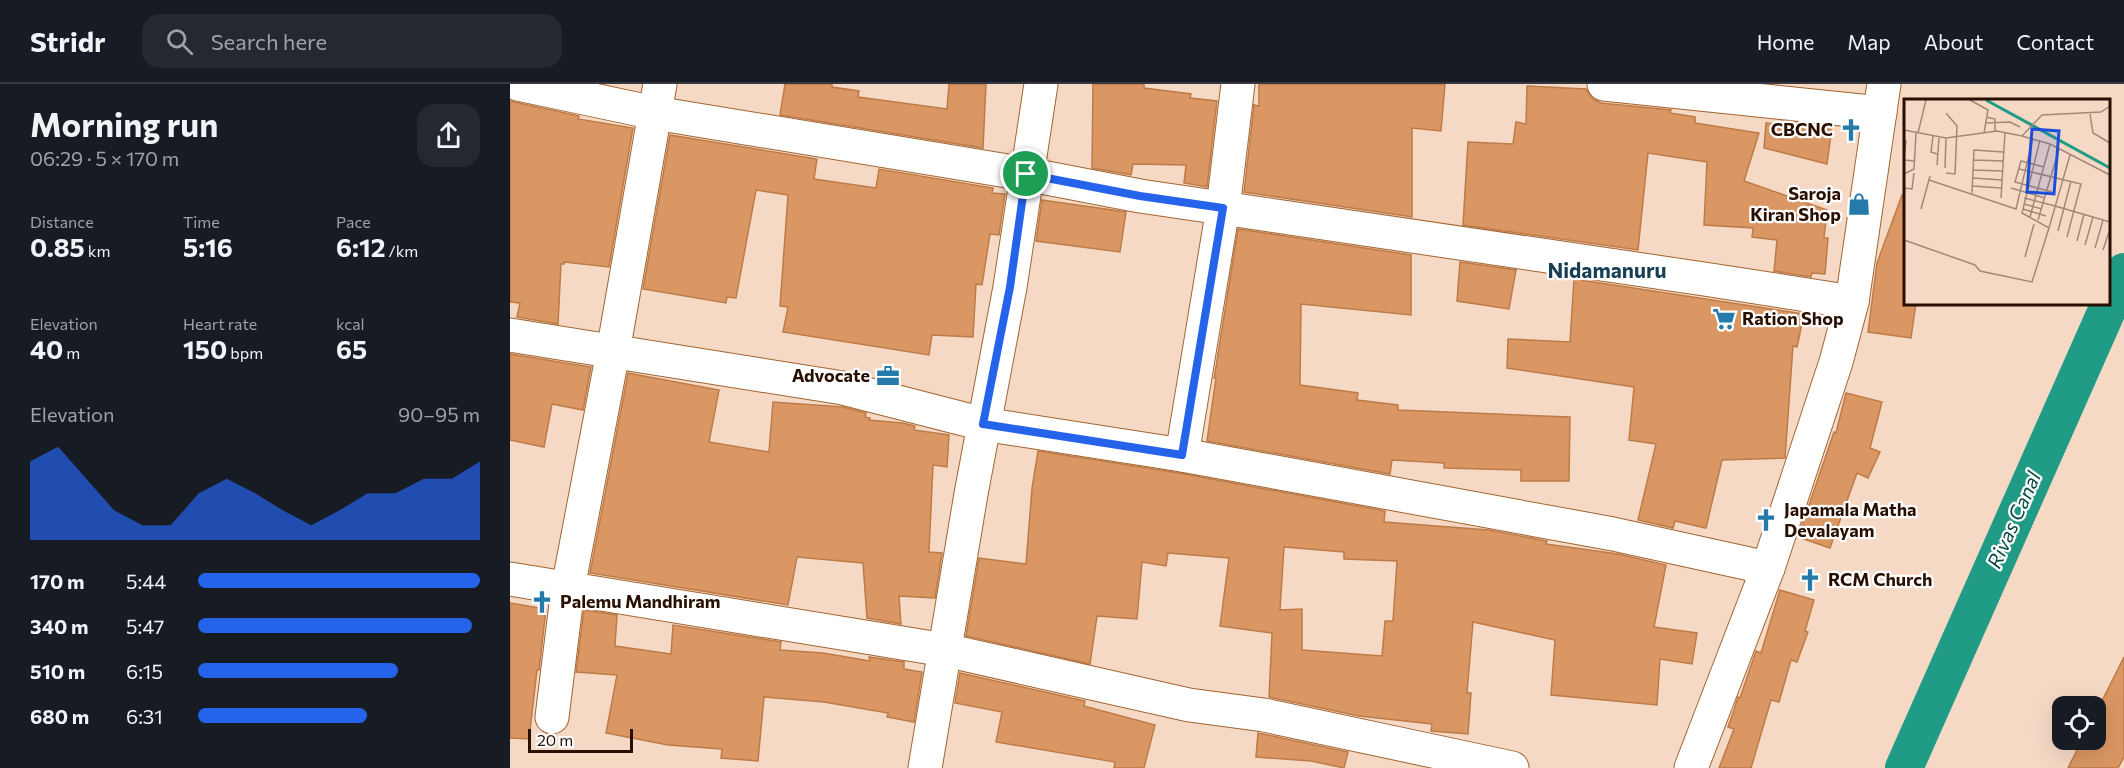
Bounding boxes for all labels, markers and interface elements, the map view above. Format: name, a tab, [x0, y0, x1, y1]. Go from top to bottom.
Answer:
search box	[142, 14, 562, 68]
text: Stridr	[30, 24, 106, 58]
icon: search	[163, 25, 196, 58]
text: Search here	[211, 28, 327, 55]
text: Home	[1757, 29, 1814, 54]
text: Map	[1847, 29, 1891, 54]
text: About	[1924, 29, 1983, 54]
text: Contact	[2016, 29, 2094, 54]
inset map	[1904, 99, 2109, 304]
text: Morning run	[30, 103, 218, 144]
button: share	[417, 104, 480, 167]
church icon: CBCNC	[1838, 117, 1864, 143]
place label: CBCNC	[1771, 118, 1833, 140]
text: 06:29 · 5 × 170 m	[30, 146, 179, 170]
pin	[1000, 148, 1051, 199]
icon: arrive	[1009, 157, 1042, 190]
place label: Saroja Kiran Shop	[1750, 182, 1841, 225]
shop icon: Saroja Kiran Shop	[1846, 191, 1872, 217]
text: Distance	[30, 212, 94, 231]
text: Time	[183, 212, 220, 231]
text: Pace	[336, 212, 371, 231]
text: 0.85	[30, 231, 85, 262]
text: 5:16	[183, 231, 233, 262]
text: 6:12	[336, 231, 385, 262]
text: km	[85, 241, 110, 260]
text: /km	[385, 241, 418, 260]
district label: Nidamanuru	[1547, 257, 1667, 282]
supermarket icon: Ration Shop	[1711, 306, 1737, 332]
place label: Ration Shop	[1742, 307, 1844, 329]
text: Elevation	[30, 314, 98, 333]
text: Heart rate	[183, 314, 257, 333]
text: kcal	[336, 314, 365, 333]
text: 40	[30, 333, 63, 364]
text: 150	[183, 333, 227, 364]
text: 65	[336, 333, 367, 364]
text: m	[63, 343, 80, 362]
text: bpm	[227, 343, 263, 362]
office icon: Advocate	[875, 363, 901, 389]
place label: Advocate	[792, 364, 870, 386]
text: Elevation	[30, 402, 115, 426]
text: 90–95 m	[398, 402, 480, 426]
water label: Rivas Canal	[1981, 467, 2045, 572]
place label: Japamala Matha Devalayam	[1784, 498, 1917, 541]
church icon: Japamala Matha Devalayam	[1753, 507, 1779, 533]
church icon: RCM Church	[1797, 567, 1823, 593]
place label: RCM Church	[1828, 568, 1932, 590]
text: 170 m	[30, 569, 84, 593]
text: 5:44	[126, 569, 166, 593]
church icon: Palemu Mandhiram	[529, 589, 555, 615]
place label: Palemu Mandhiram	[560, 590, 720, 612]
text: 340 m	[30, 614, 88, 638]
text: 5:47	[126, 614, 164, 638]
text: 510 m	[30, 659, 85, 683]
text: 6:15	[126, 659, 163, 683]
map controls	[2052, 696, 2106, 750]
button: locate	[2052, 696, 2106, 750]
text: 680 m	[30, 704, 89, 728]
text: 6:31	[126, 704, 163, 728]
scale bar	[528, 726, 633, 754]
text: 20 m	[537, 730, 573, 749]

